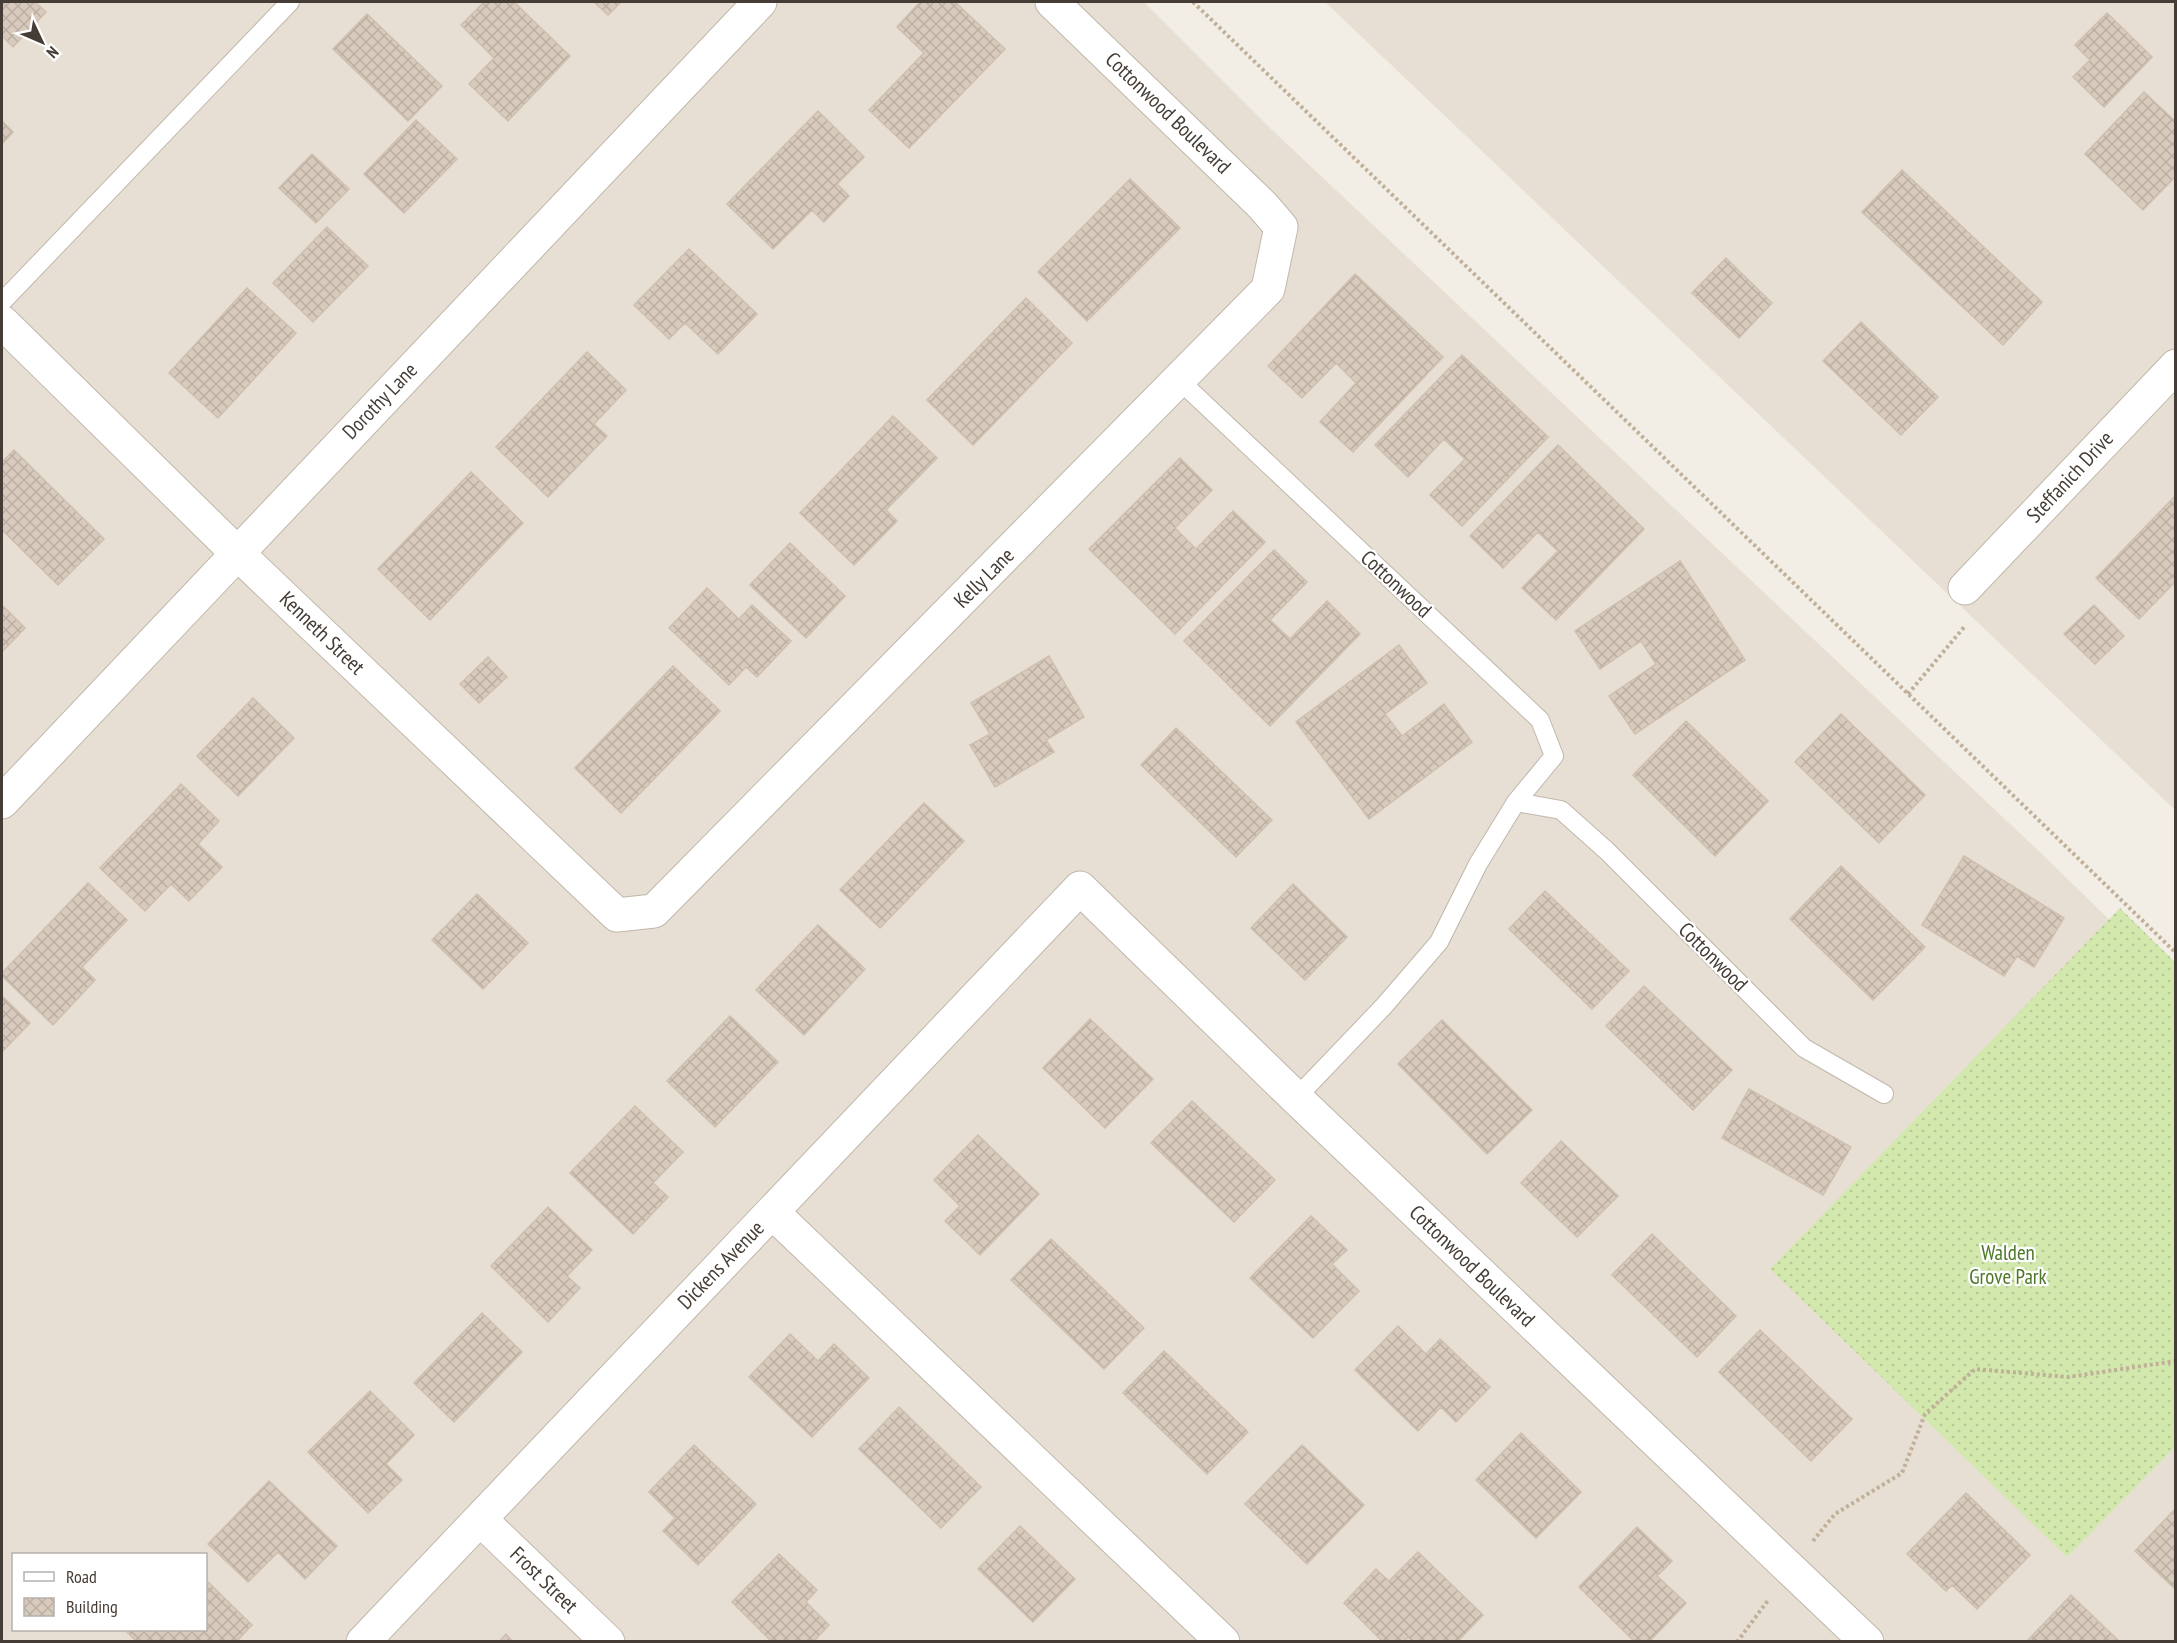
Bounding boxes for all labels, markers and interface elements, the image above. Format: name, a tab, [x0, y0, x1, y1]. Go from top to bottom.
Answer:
north arrow	[12, 12, 72, 72]
text: N	[43, 42, 63, 62]
street label: Cottonwood Boulevard	[1100, 46, 1237, 179]
street label: Dorothy Lane	[336, 357, 423, 445]
street label: Steffanich Drive	[2020, 425, 2119, 528]
street label: Kelly Lane	[948, 542, 1020, 614]
street label: Cottonwood	[1355, 544, 1437, 623]
street label: Kenneth Street	[274, 585, 371, 680]
street label: Cottonwood	[1673, 916, 1754, 997]
street label: Cottonwood Boulevard	[1404, 1199, 1541, 1332]
street label: Dickens Avenue	[672, 1215, 770, 1315]
park label: Walden Grove Park	[1969, 1239, 2047, 1290]
street label: Frost Street	[505, 1541, 584, 1619]
legend	[12, 1553, 207, 1631]
text: Road	[66, 1565, 97, 1588]
text: Building	[66, 1595, 118, 1618]

